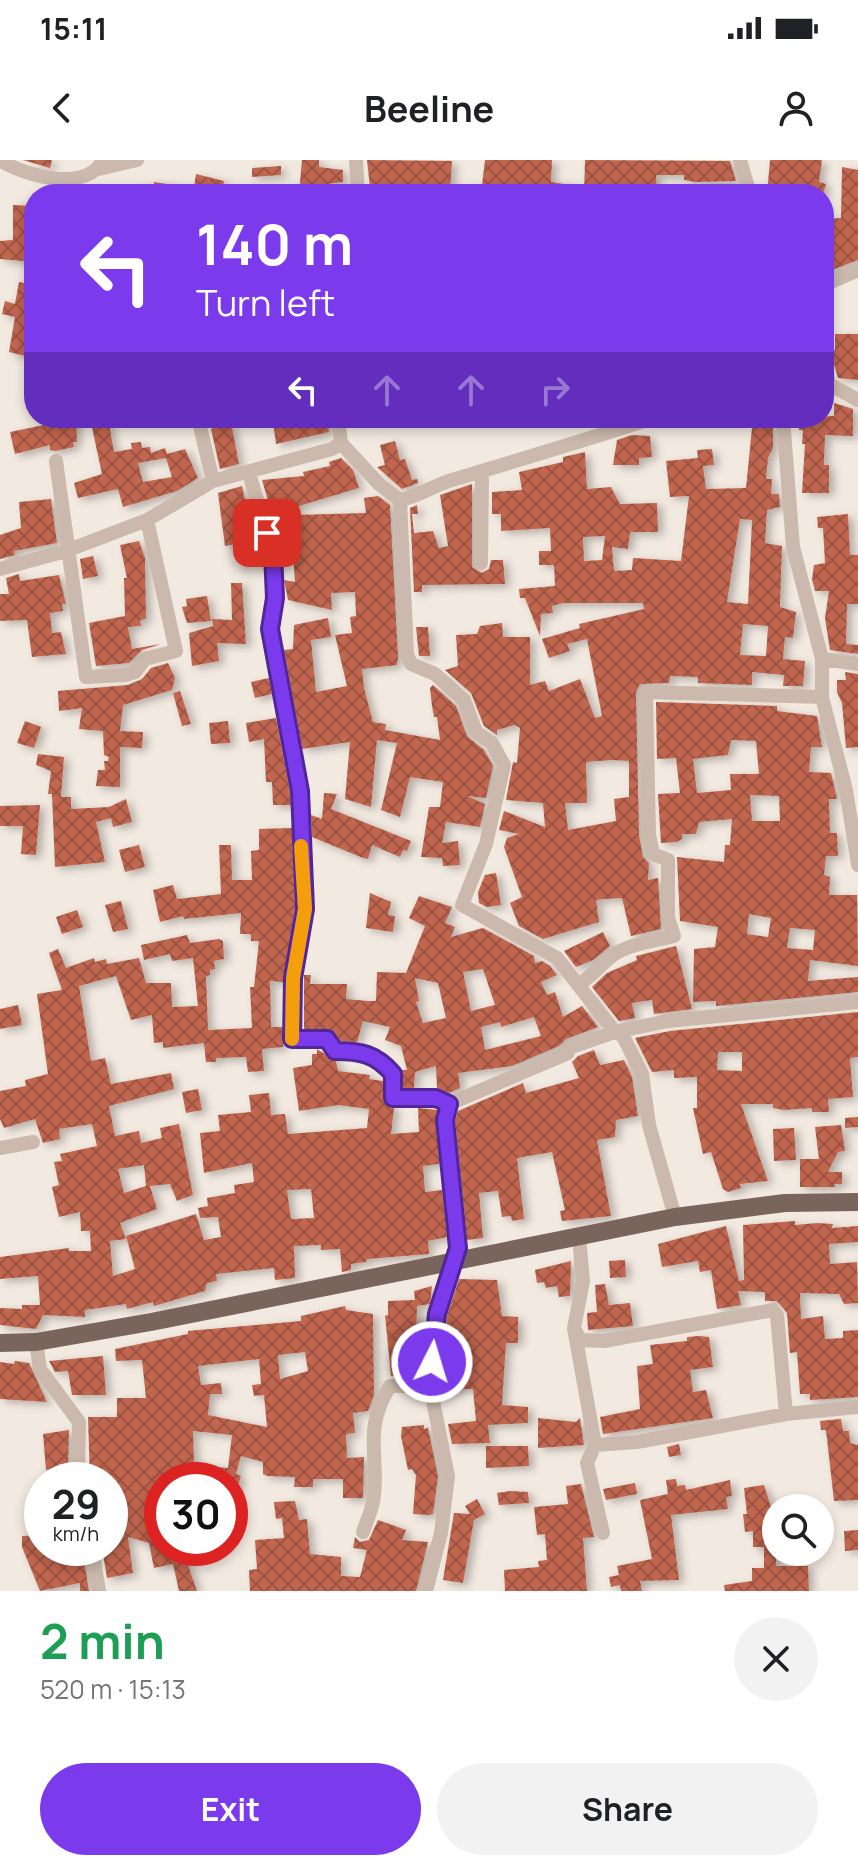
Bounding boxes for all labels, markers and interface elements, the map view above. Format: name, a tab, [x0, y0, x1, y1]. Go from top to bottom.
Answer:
text: 15:11	[40, 8, 107, 49]
text: Beeline	[364, 84, 494, 133]
icon: back	[40, 86, 84, 130]
icon: person	[774, 86, 818, 130]
text: 140 m	[196, 205, 353, 282]
icon: left	[64, 216, 168, 320]
text: Turn left	[196, 278, 335, 327]
icon: left	[281, 368, 325, 412]
icon: ahead	[365, 368, 409, 412]
icon: ahead	[449, 368, 493, 412]
icon: right	[533, 368, 577, 412]
pin	[233, 499, 301, 567]
icon: arrive	[245, 511, 289, 555]
position arrow	[390, 1320, 474, 1404]
speed limit sign: 30	[144, 1462, 248, 1566]
text: 29	[52, 1476, 100, 1531]
map controls	[762, 1494, 834, 1566]
button: search	[762, 1494, 834, 1566]
text: km/h	[53, 1520, 99, 1547]
text: 2 min	[40, 1608, 165, 1673]
button: close	[734, 1617, 818, 1701]
text: 520 m · 15:13	[40, 1671, 186, 1707]
button: Exit	[40, 1763, 421, 1855]
button: Share	[437, 1763, 818, 1855]

